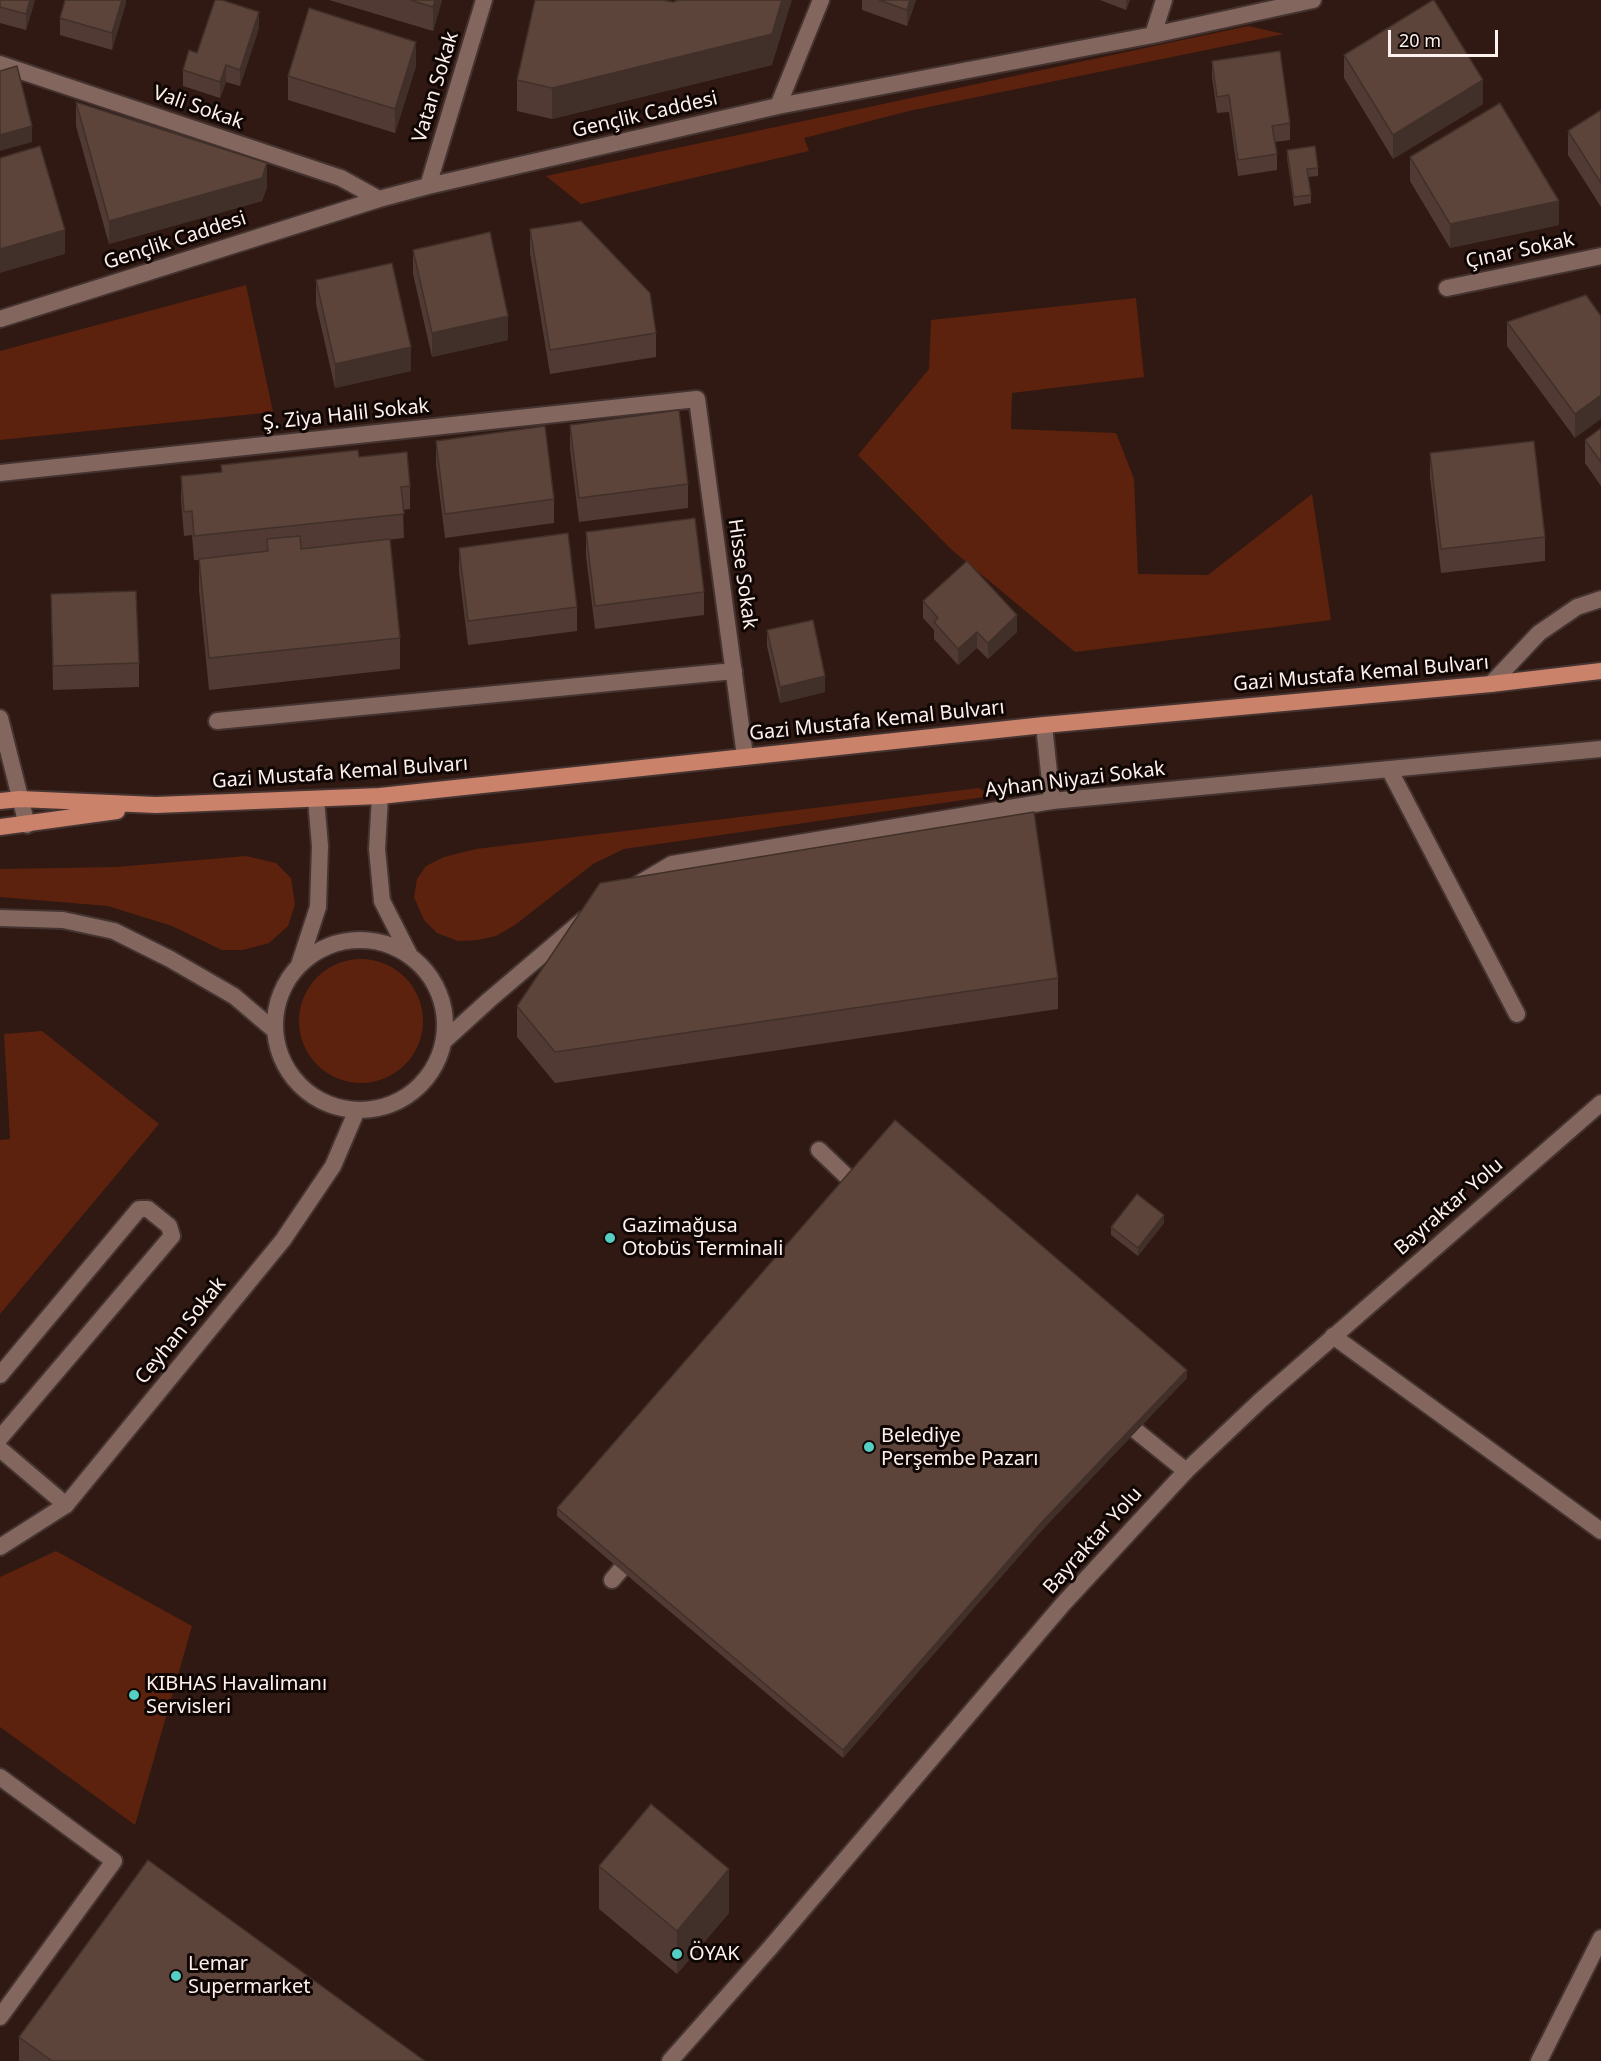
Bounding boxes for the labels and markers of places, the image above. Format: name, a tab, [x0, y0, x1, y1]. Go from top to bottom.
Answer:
place label: Gazimağusa Otobüs Terminali	[622, 1214, 783, 1261]
marker: Gazimağusa Otobüs Terminali	[603, 1231, 617, 1245]
place label: Belediye Perşembe Pazarı	[881, 1424, 1038, 1471]
marker: Belediye Perşembe Pazarı	[862, 1440, 876, 1454]
place label: KIBHAS Havalimanı Servisleri	[146, 1672, 327, 1719]
marker: KIBHAS Havalimanı Servisleri	[127, 1688, 141, 1702]
place label: ÖYAK	[689, 1942, 740, 1966]
marker: ÖYAK	[670, 1947, 684, 1961]
place label: Lemar Supermarket	[188, 1952, 311, 1999]
marker: Lemar Supermarket	[169, 1969, 183, 1983]

